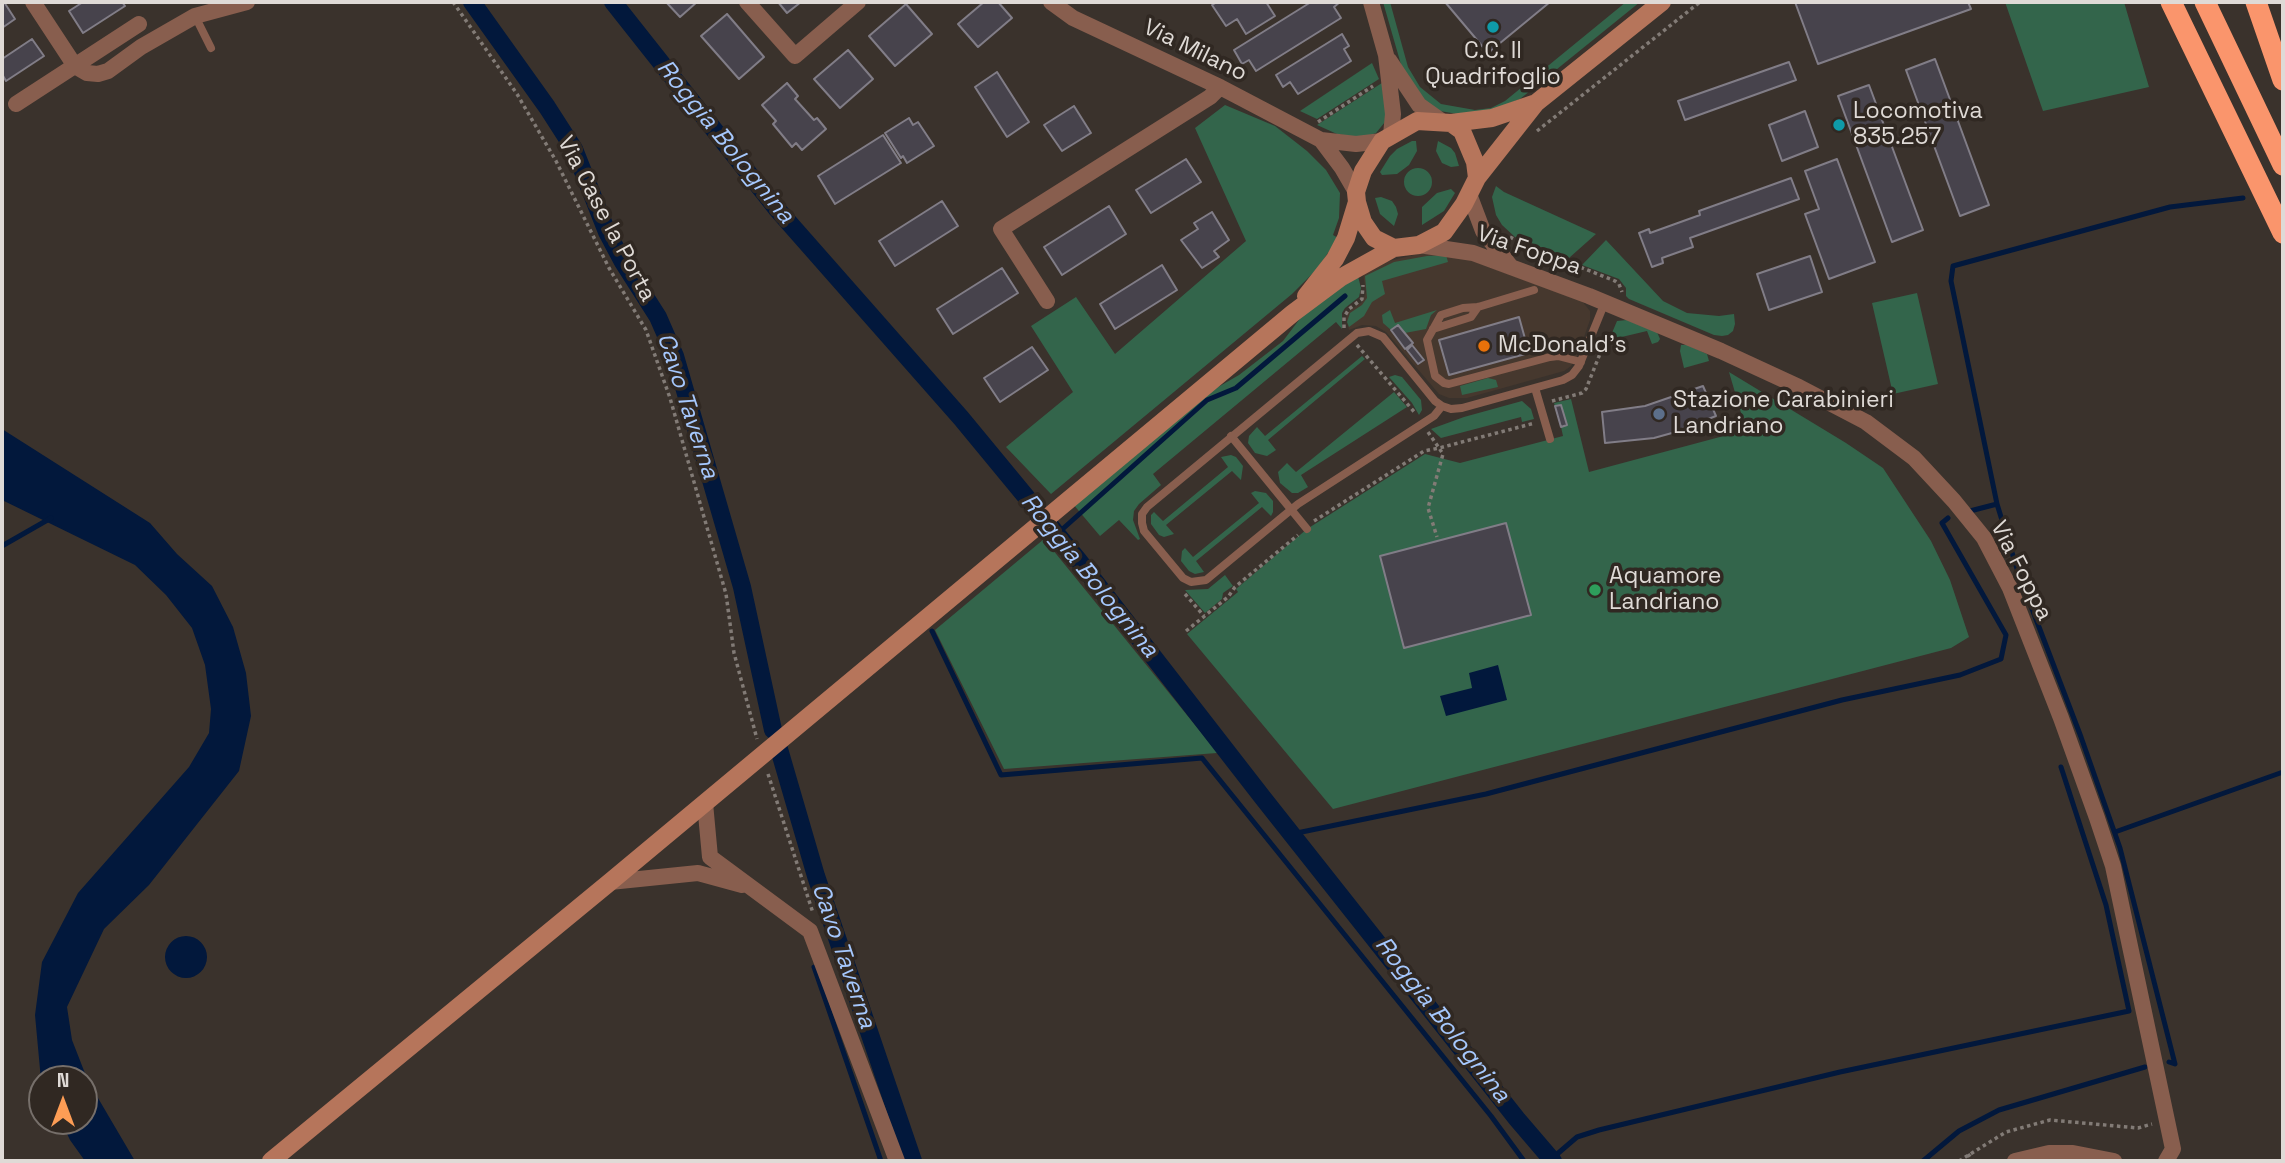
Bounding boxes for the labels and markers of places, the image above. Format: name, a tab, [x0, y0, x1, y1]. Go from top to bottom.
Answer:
marker: C.C. Il Quadrifoglio	[1485, 19, 1501, 35]
place label: C.C. Il Quadrifoglio	[1425, 38, 1561, 92]
place label: Locomotiva 835.257	[1853, 98, 1983, 152]
marker: Locomotiva 835.257	[1831, 117, 1847, 133]
place label: McDonald's	[1498, 332, 1627, 360]
marker: McDonald's	[1476, 338, 1492, 354]
place label: Stazione Carabinieri Landriano	[1673, 387, 1894, 441]
marker: Stazione Carabinieri Landriano	[1651, 406, 1667, 422]
place label: Aquamore Landriano	[1609, 563, 1721, 617]
marker: Aquamore Landriano	[1587, 582, 1603, 598]

